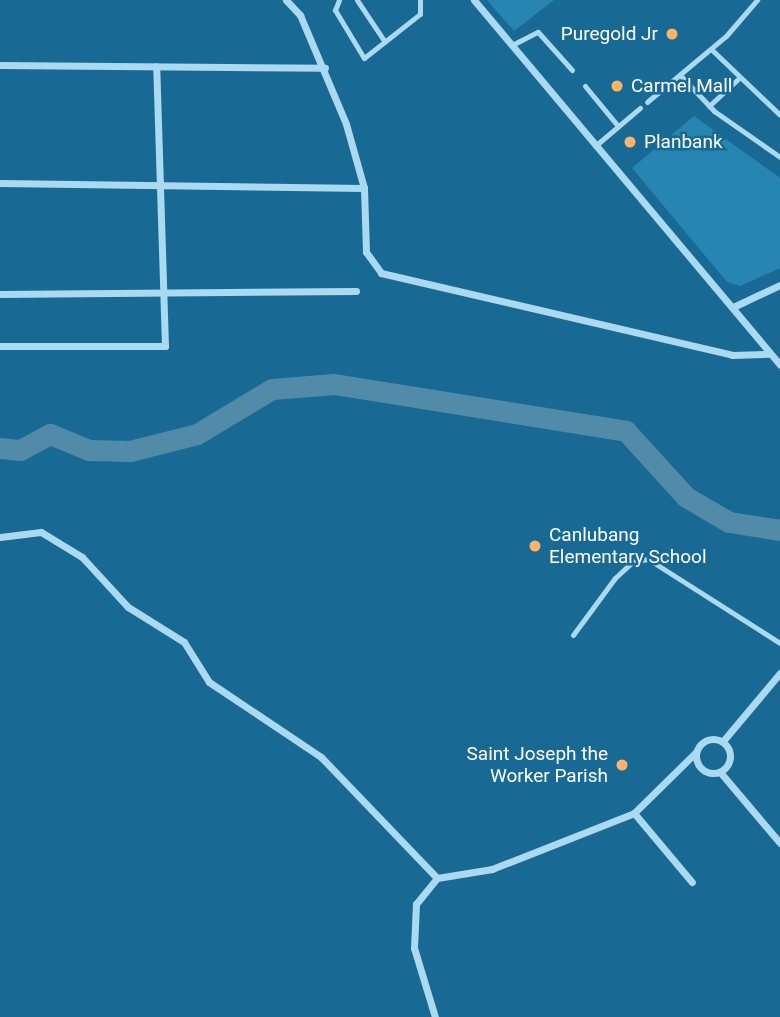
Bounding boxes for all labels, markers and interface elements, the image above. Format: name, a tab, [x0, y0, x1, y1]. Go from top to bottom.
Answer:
place label: Puregold Jr	[561, 23, 658, 45]
marker: Puregold Jr	[664, 26, 680, 42]
place label: Carmel Mall	[631, 75, 732, 97]
marker: Carmel Mall	[609, 78, 625, 94]
place label: Planbank	[644, 131, 723, 153]
marker: Planbank	[622, 134, 638, 150]
place label: Canlubang Elementary School	[549, 524, 707, 568]
marker: Canlubang Elementary School	[527, 538, 543, 554]
place label: Saint Joseph the Worker Parish	[467, 743, 608, 787]
marker: Saint Joseph the Worker Parish	[614, 757, 630, 773]

